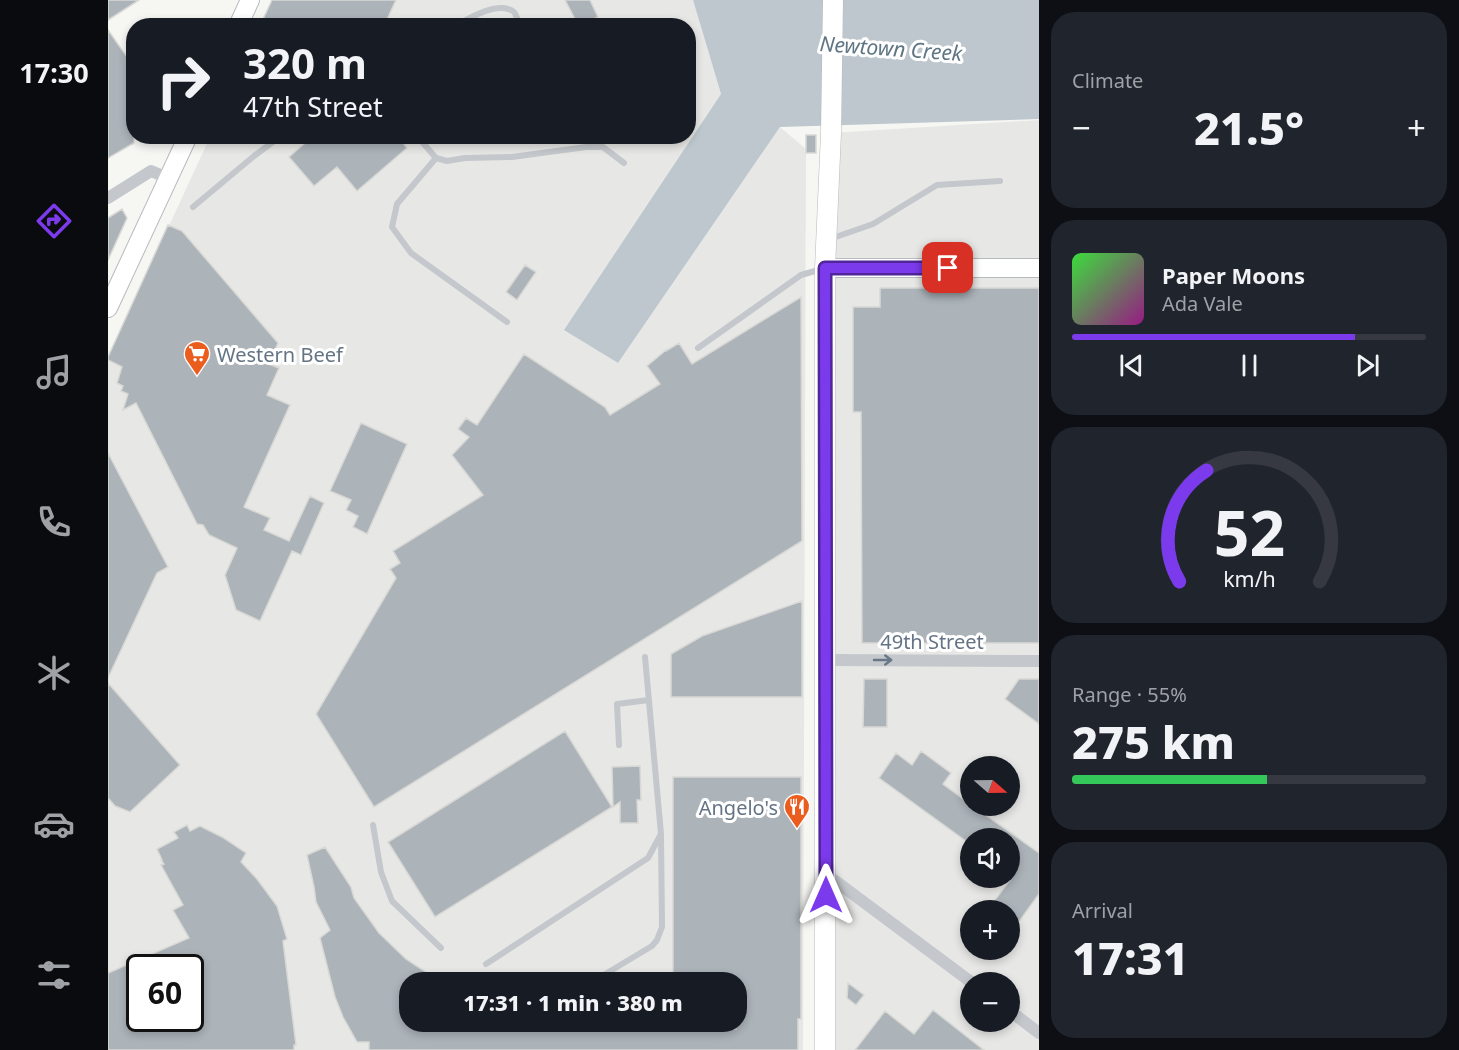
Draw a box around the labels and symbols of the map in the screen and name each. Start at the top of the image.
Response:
water label: Newtown Creek [819,29,965,67]
pin [922,242,973,293]
supermarket icon: Western Beef [182,339,212,377]
place label: Western Beef [217,341,344,368]
street label: 49th Street [880,628,984,655]
one-way arrow [873,655,893,666]
north arrow [960,756,1020,816]
restaurant icon: Angelo's [782,792,812,830]
place label: Angelo's [699,794,778,821]
position arrow [794,863,858,927]
speed limit sign: 60 [126,954,204,1032]

